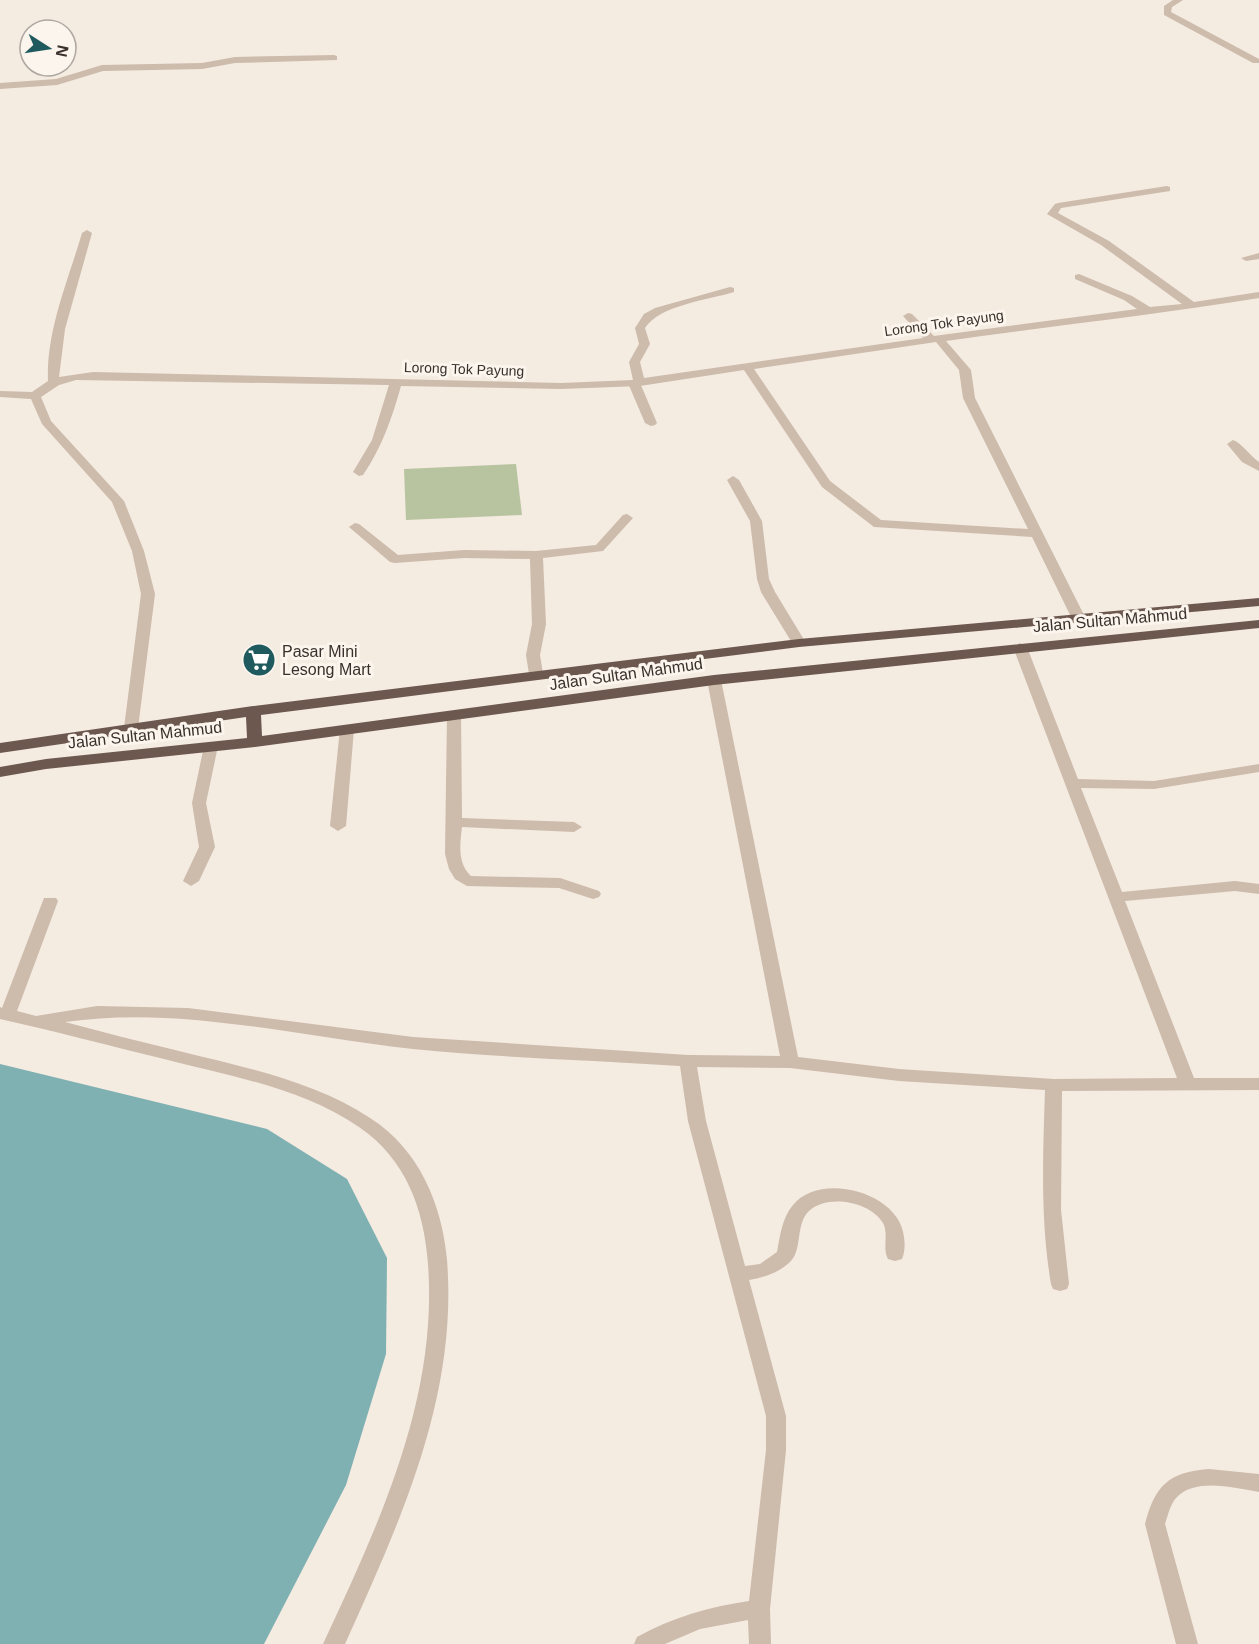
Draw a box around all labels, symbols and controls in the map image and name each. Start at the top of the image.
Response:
north arrow [18,18,78,78]
text: N [53,44,72,58]
street label: Lorong Tok Payung [883,307,1005,339]
street label: Lorong Tok Payung [404,359,524,379]
street label: Jalan Sultan Mahmud [1032,605,1188,635]
supermarket icon: Pasar Mini Lesong Mart [241,642,277,678]
place label: Pasar Mini Lesong Mart [282,643,371,678]
street label: Jalan Sultan Mahmud [548,655,704,693]
street label: Jalan Sultan Mahmud [67,718,223,752]

